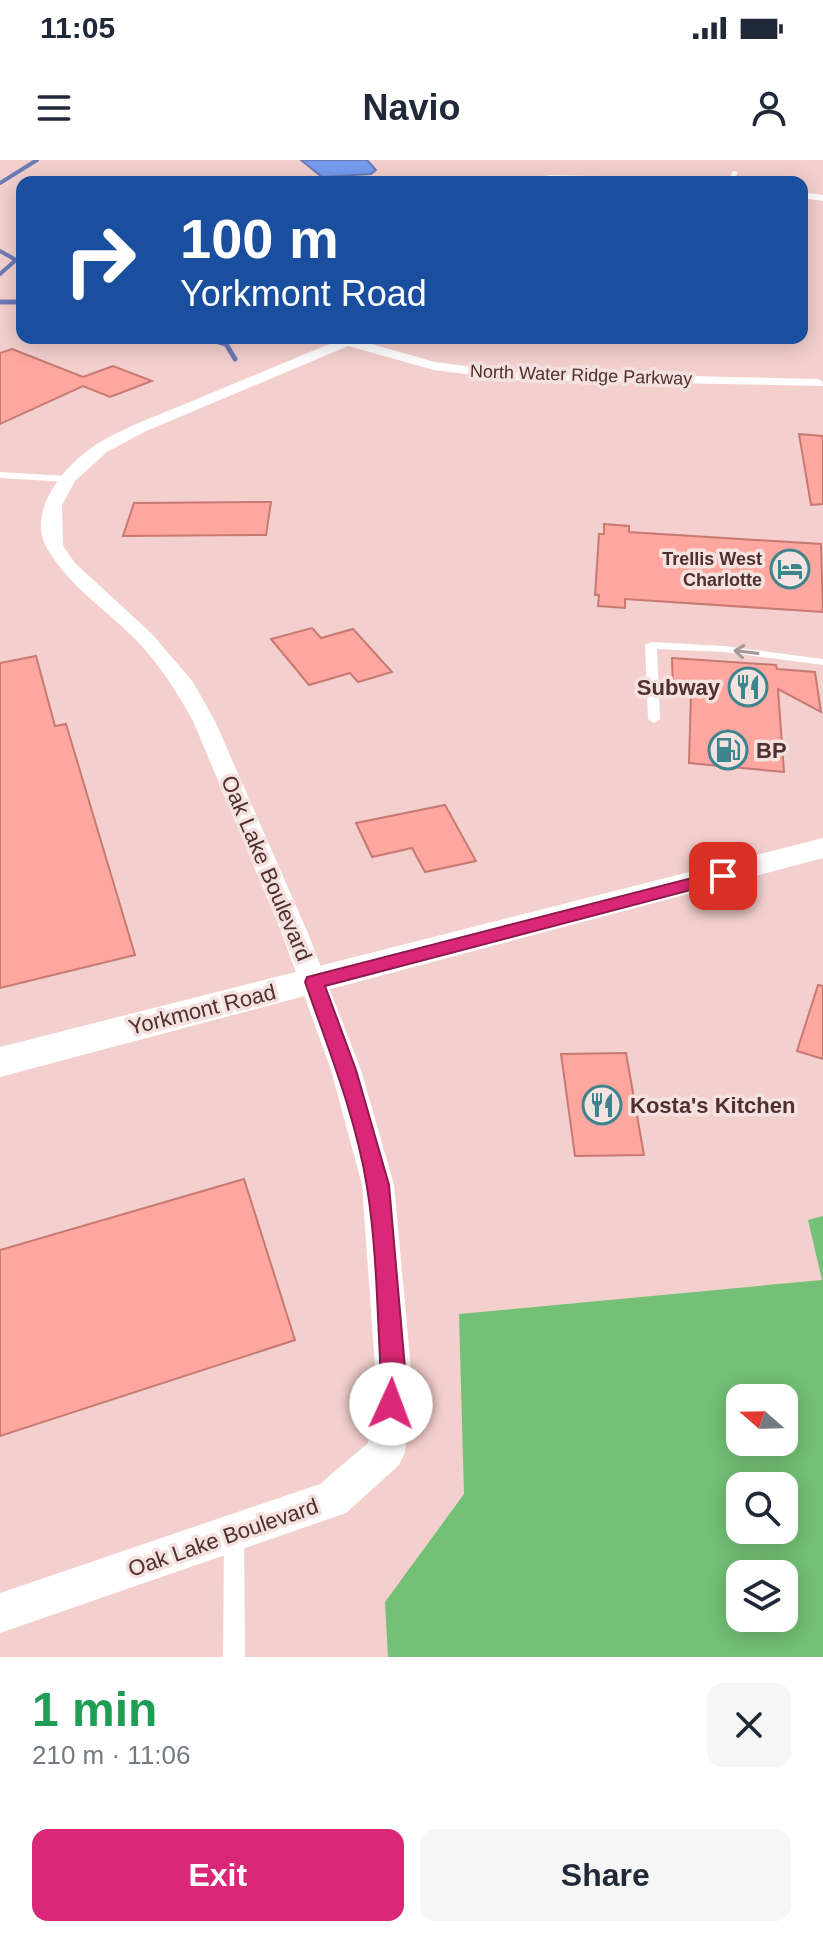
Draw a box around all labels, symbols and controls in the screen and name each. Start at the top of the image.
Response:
text: 11:05 [40,11,115,44]
icon: menu [32,86,76,130]
icon: person [747,86,791,130]
text: Navio [362,87,461,128]
text: 100 m [180,207,339,270]
icon: right [48,208,152,312]
text: Yorkmont Road [180,273,427,314]
street label: North Water Ridge Parkway [470,361,692,389]
hotel icon: Trellis West Charlotte [769,548,811,590]
place label: Trellis West Charlotte [662,549,762,590]
one-way arrow [734,644,759,659]
restaurant icon: Subway [727,666,769,708]
place label: Subway [637,675,721,700]
fuel station icon: BP [707,729,749,771]
place label: BP [756,738,787,763]
street label: Oak Lake Boulevard [216,772,317,965]
pin [689,842,757,910]
icon: arrive [701,854,745,898]
street label: Yorkmont Road [126,979,278,1040]
restaurant icon: Kosta's Kitchen [581,1084,623,1126]
place label: Kosta's Kitchen [630,1093,795,1118]
position arrow [349,1362,433,1446]
north arrow [726,1384,798,1456]
map controls [726,1384,798,1632]
button: search [726,1472,798,1544]
street label: Oak Lake Boulevard [125,1493,321,1582]
button: layers [726,1560,798,1632]
text: 1 min [32,1683,157,1736]
button: close [707,1683,791,1767]
text: 210 m · 11:06 [32,1740,191,1770]
button: Exit [32,1829,404,1921]
button: Share [420,1829,791,1921]

